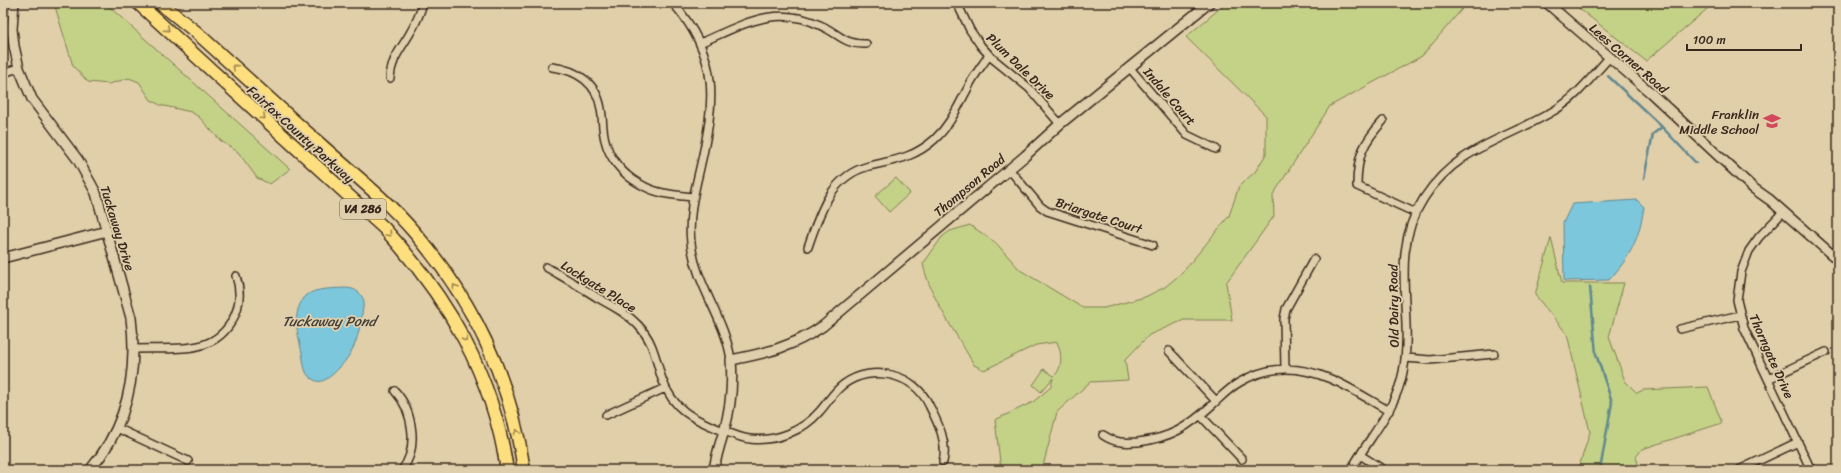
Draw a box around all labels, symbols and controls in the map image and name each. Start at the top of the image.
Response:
street label: Lees Corner Road [1584,17,1674,100]
one-way arrow [162,25,170,32]
scale bar [1687,26,1801,52]
street label: Plum Dale Drive [981,27,1061,106]
text: 100 m [1693,29,1726,51]
street label: Indale Court [1137,61,1202,131]
one-way arrow [232,65,240,72]
street label: Fairfax County Parkway [242,80,360,189]
place label: Franklin Middle School [1679,103,1759,141]
school or university icon: Franklin Middle School [1762,111,1782,131]
one-way arrow [258,112,266,120]
street label: Thompson Road [928,148,1011,223]
street label: Tuckaway Drive [94,183,141,274]
street label: Briargate Court [1052,191,1146,241]
road number: VA 286 [340,199,386,219]
one-way arrow [384,229,392,237]
street label: Lockgate Place [556,254,641,319]
street label: Old Dairy Road [1381,263,1406,348]
one-way arrow [452,284,460,291]
water label: Tuckaway Pond [282,309,379,334]
street label: Thorngate Drive [1743,310,1801,403]
one-way arrow [460,335,467,342]
one-way arrow [513,428,521,435]

